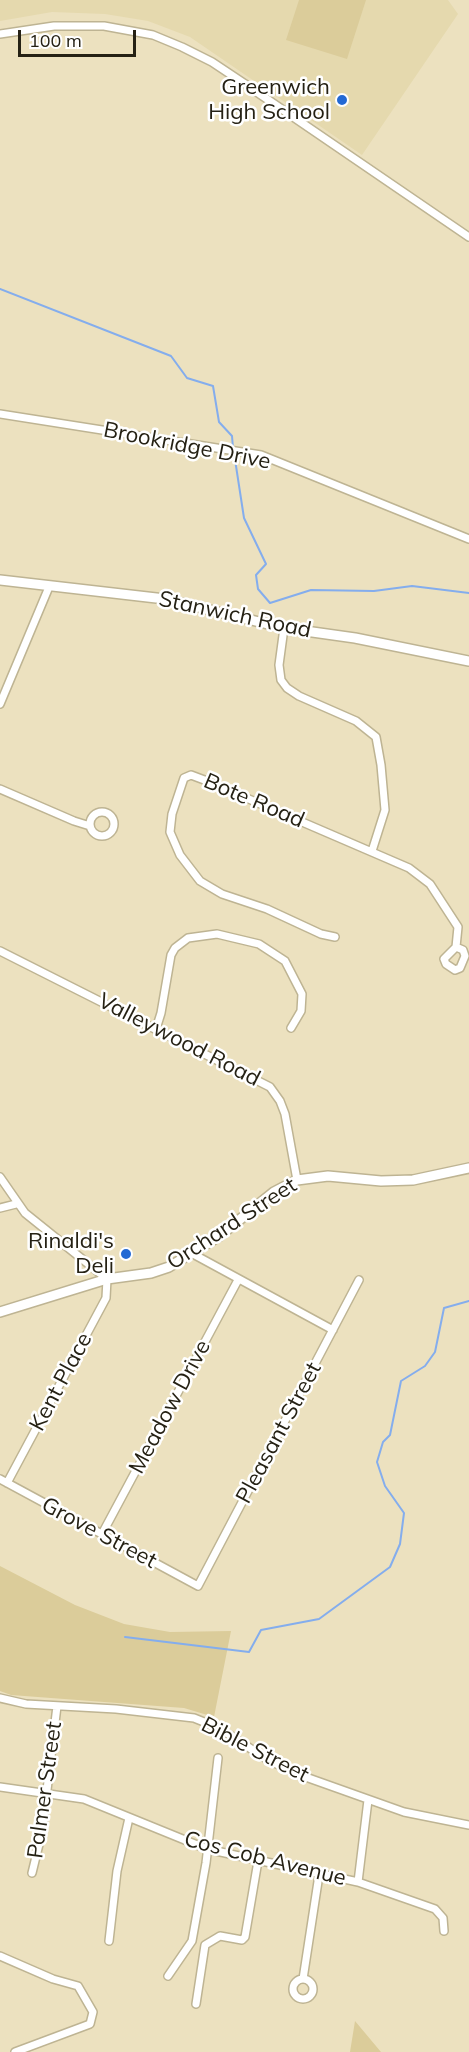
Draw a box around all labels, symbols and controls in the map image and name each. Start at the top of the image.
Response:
scale bar [21,18,140,56]
text: 100 m [29,29,82,52]
place label: Greenwich High School [208,74,330,125]
marker: Greenwich High School [335,93,349,107]
street label: Brookridge Drive [101,417,273,475]
street label: Stanwich Road [156,586,314,644]
street label: Bote Road [200,768,308,834]
street label: Valleywood Road [93,988,265,1092]
street label: Orchard Street [162,1172,302,1276]
place label: Rinaldi's Deli [28,1228,114,1280]
marker: Rinaldi's Deli [119,1247,133,1261]
street label: Kent Place [24,1328,98,1436]
street label: Meadow Drive [124,1336,216,1478]
street label: Pleasant Street [231,1358,327,1508]
street label: Grove Street [37,1492,161,1574]
street label: Bible Street [197,1712,313,1788]
street label: Palmer Street [22,1720,68,1860]
street label: Cos Cob Avenue [181,1826,349,1892]

